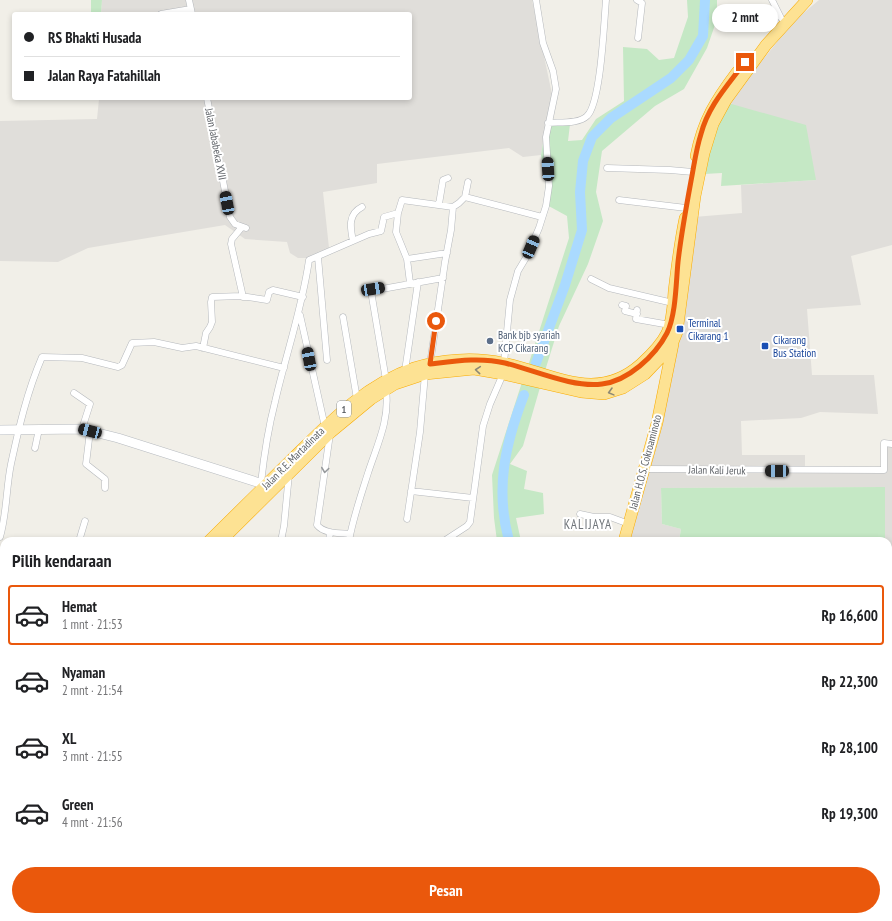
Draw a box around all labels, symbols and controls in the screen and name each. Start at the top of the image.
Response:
callout: 2 mnt [712,4,778,32]
text: 2 mnt [731,9,759,26]
text: RS Bhakti Husada [48,28,141,47]
route end [736,53,754,71]
text: Jalan Raya Fatahillah [48,66,161,85]
street label: Jalan Jababeka XVII [202,106,230,181]
car [541,157,555,181]
car [219,190,235,216]
car [521,234,541,260]
car [360,281,386,297]
route start [427,312,445,330]
place label: Terminal Cikarang 1 [688,316,728,343]
marker: Terminal Cikarang 1 [675,324,685,334]
place label: Bank bjb syariah KCP Cikarang [498,328,560,355]
place label: Cikarang Bus Station [773,333,816,360]
marker: Bank bjb syariah KCP Cikarang [485,336,495,346]
marker: Cikarang Bus Station [760,341,770,351]
car [301,346,317,372]
one-way arrow [475,366,481,375]
one-way arrow [608,387,615,396]
road number: 1 [337,401,351,417]
street label: Jalan H.O.S. Cokroaminoto [625,413,664,512]
car [77,422,103,440]
street label: Jalan R.E. Martadinata [258,424,327,493]
street label: Jalan Kali Jeruk [687,462,746,478]
car [765,465,789,477]
one-way arrow [321,467,330,473]
district label: KALIJAYA [564,516,612,533]
text: Pilih kendaraan [12,549,112,572]
icon: car [14,597,50,633]
text: Hemat [62,597,97,616]
text: Rp 16,600 [822,606,878,625]
text: 1 mnt · 21:53 [62,616,123,633]
icon: car [14,663,50,699]
text: Nyaman [62,663,105,682]
text: Rp 22,300 [822,672,878,691]
text: 2 mnt · 21:54 [62,682,123,699]
icon: car [14,729,50,765]
text: XL [62,729,76,748]
text: Rp 28,100 [822,738,878,757]
text: 3 mnt · 21:55 [62,748,123,765]
icon: car [14,795,50,831]
text: Green [62,795,94,814]
text: Rp 19,300 [822,804,878,823]
text: 4 mnt · 21:56 [62,814,123,831]
button: Pesan [12,867,880,913]

